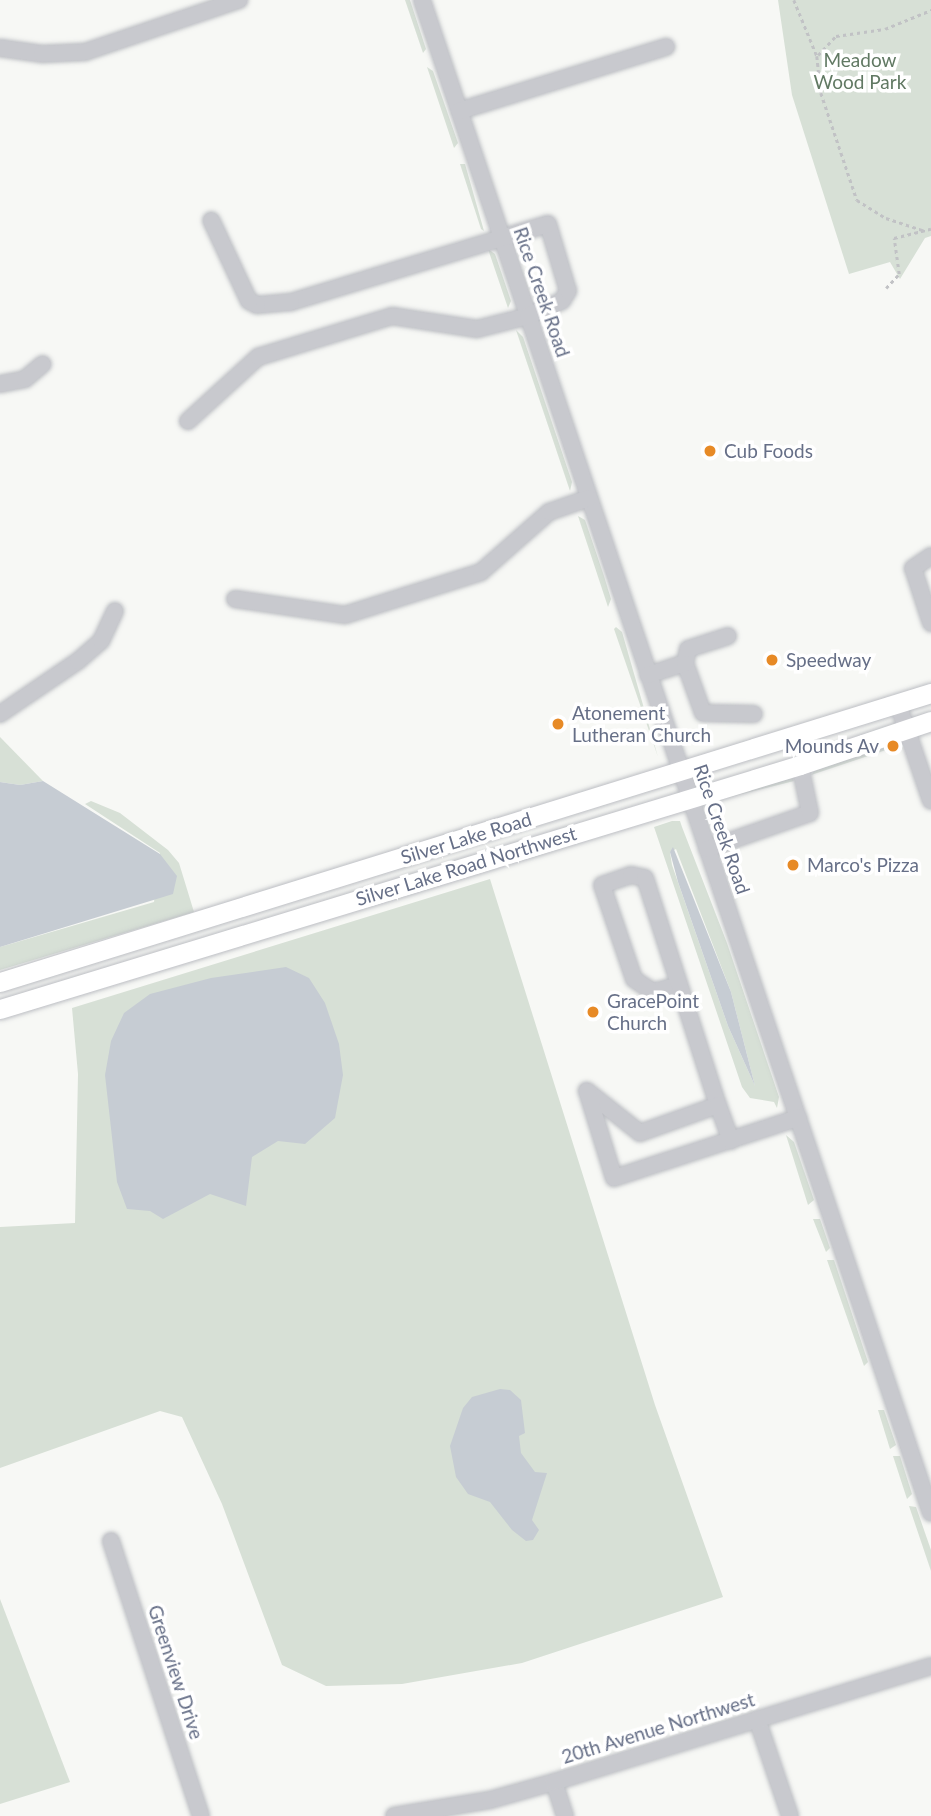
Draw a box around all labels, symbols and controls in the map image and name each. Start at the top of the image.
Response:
park label: Meadow Wood Park [814,49,906,93]
street label: Rice Creek Road [509,224,575,360]
place label: Cub Foods [724,440,813,462]
marker: Cub Foods [702,443,718,459]
place label: Speedway [786,649,871,671]
marker: Speedway [764,652,780,668]
place label: Atonement Lutheran Church [572,702,711,746]
marker: Atonement Lutheran Church [550,716,566,732]
place label: Mounds Av [784,735,879,757]
marker: Mounds Av [885,738,901,754]
street label: Rice Creek Road [689,761,755,897]
street label: Silver Lake Road [398,807,534,869]
street label: Silver Lake Road Northwest [353,821,579,911]
place label: Marco's Pizza [807,854,919,876]
marker: Marco's Pizza [785,857,801,873]
place label: GracePoint Church [607,990,699,1034]
marker: GracePoint Church [585,1004,601,1020]
street label: Greenview Drive [144,1602,208,1742]
street label: 20th Avenue Northwest [558,1688,758,1768]

